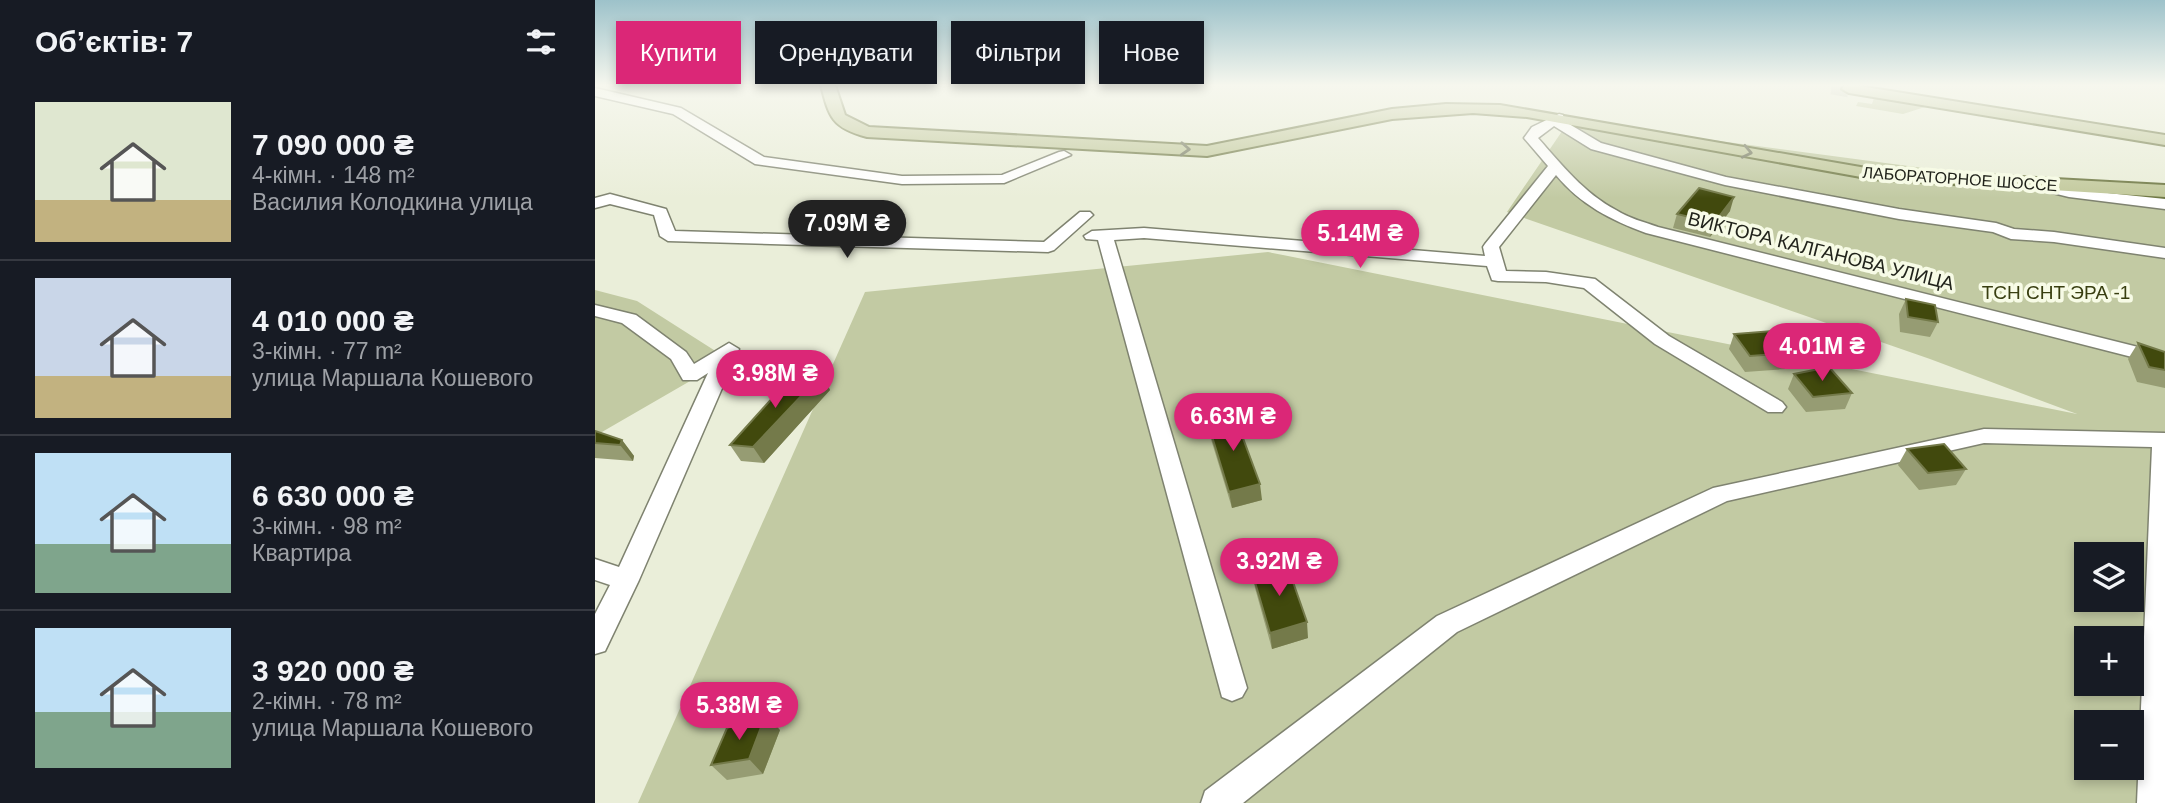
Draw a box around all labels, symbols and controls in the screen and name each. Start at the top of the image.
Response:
chip: Купити [616,21,741,84]
chip: Орендувати [755,21,937,84]
chip: Фільтри [951,21,1085,84]
chip: Нове [1099,21,1204,84]
icon: filters [522,23,560,61]
text: Об’єктів: 7 [35,25,193,58]
text: 7 090 000 ₴ [252,128,414,161]
icon: home [91,130,175,214]
one-way arrow [1180,142,1191,157]
one-way arrow [1741,143,1753,158]
text: 4-кімн. · 148 m² [252,162,415,188]
street label: ЛАБОРАТОРНОЕ ШОССЕ [1862,164,2058,194]
text: Василия Колодкина улица [252,189,533,215]
pin: 7.09M ₴ [782,201,912,260]
street label: ВИКТОРА КАЛГАНОВА УЛИЦА [1686,208,1956,294]
text: 7.09M ₴ [804,210,890,236]
pin: 5.14M ₴ [1295,210,1425,270]
text: 5.14M ₴ [1317,220,1403,246]
park label: ТСН СНТ ЭРА -1 [1982,282,2130,303]
text: 4 010 000 ₴ [252,304,414,337]
icon: home [91,306,175,390]
pin: 4.01M ₴ [1757,324,1887,383]
text: 4.01M ₴ [1779,333,1865,359]
text: 3-кімн. · 77 m² [252,338,402,364]
pin: 3.98M ₴ [710,350,840,410]
text: 3.98M ₴ [732,360,818,386]
text: улица Маршала Кошевого [252,365,533,391]
pin: 6.63M ₴ [1168,393,1298,453]
text: 6.63M ₴ [1190,403,1276,429]
text: 6 630 000 ₴ [252,479,414,512]
icon: home [91,481,175,565]
text: 3-кімн. · 98 m² [252,513,402,539]
pin: 3.92M ₴ [1214,538,1344,598]
text: Квартира [252,540,351,566]
map controls [2074,542,2144,780]
button: layers [2074,542,2144,612]
text: 3.92M ₴ [1236,548,1322,574]
button: + [2074,626,2144,696]
text: 3 920 000 ₴ [252,654,414,687]
icon: home [91,656,175,740]
pin: 5.38M ₴ [674,682,804,742]
text: 2-кімн. · 78 m² [252,688,402,714]
text: 5.38M ₴ [696,692,782,718]
button: − [2074,710,2144,780]
text: улица Маршала Кошевого [252,715,533,741]

